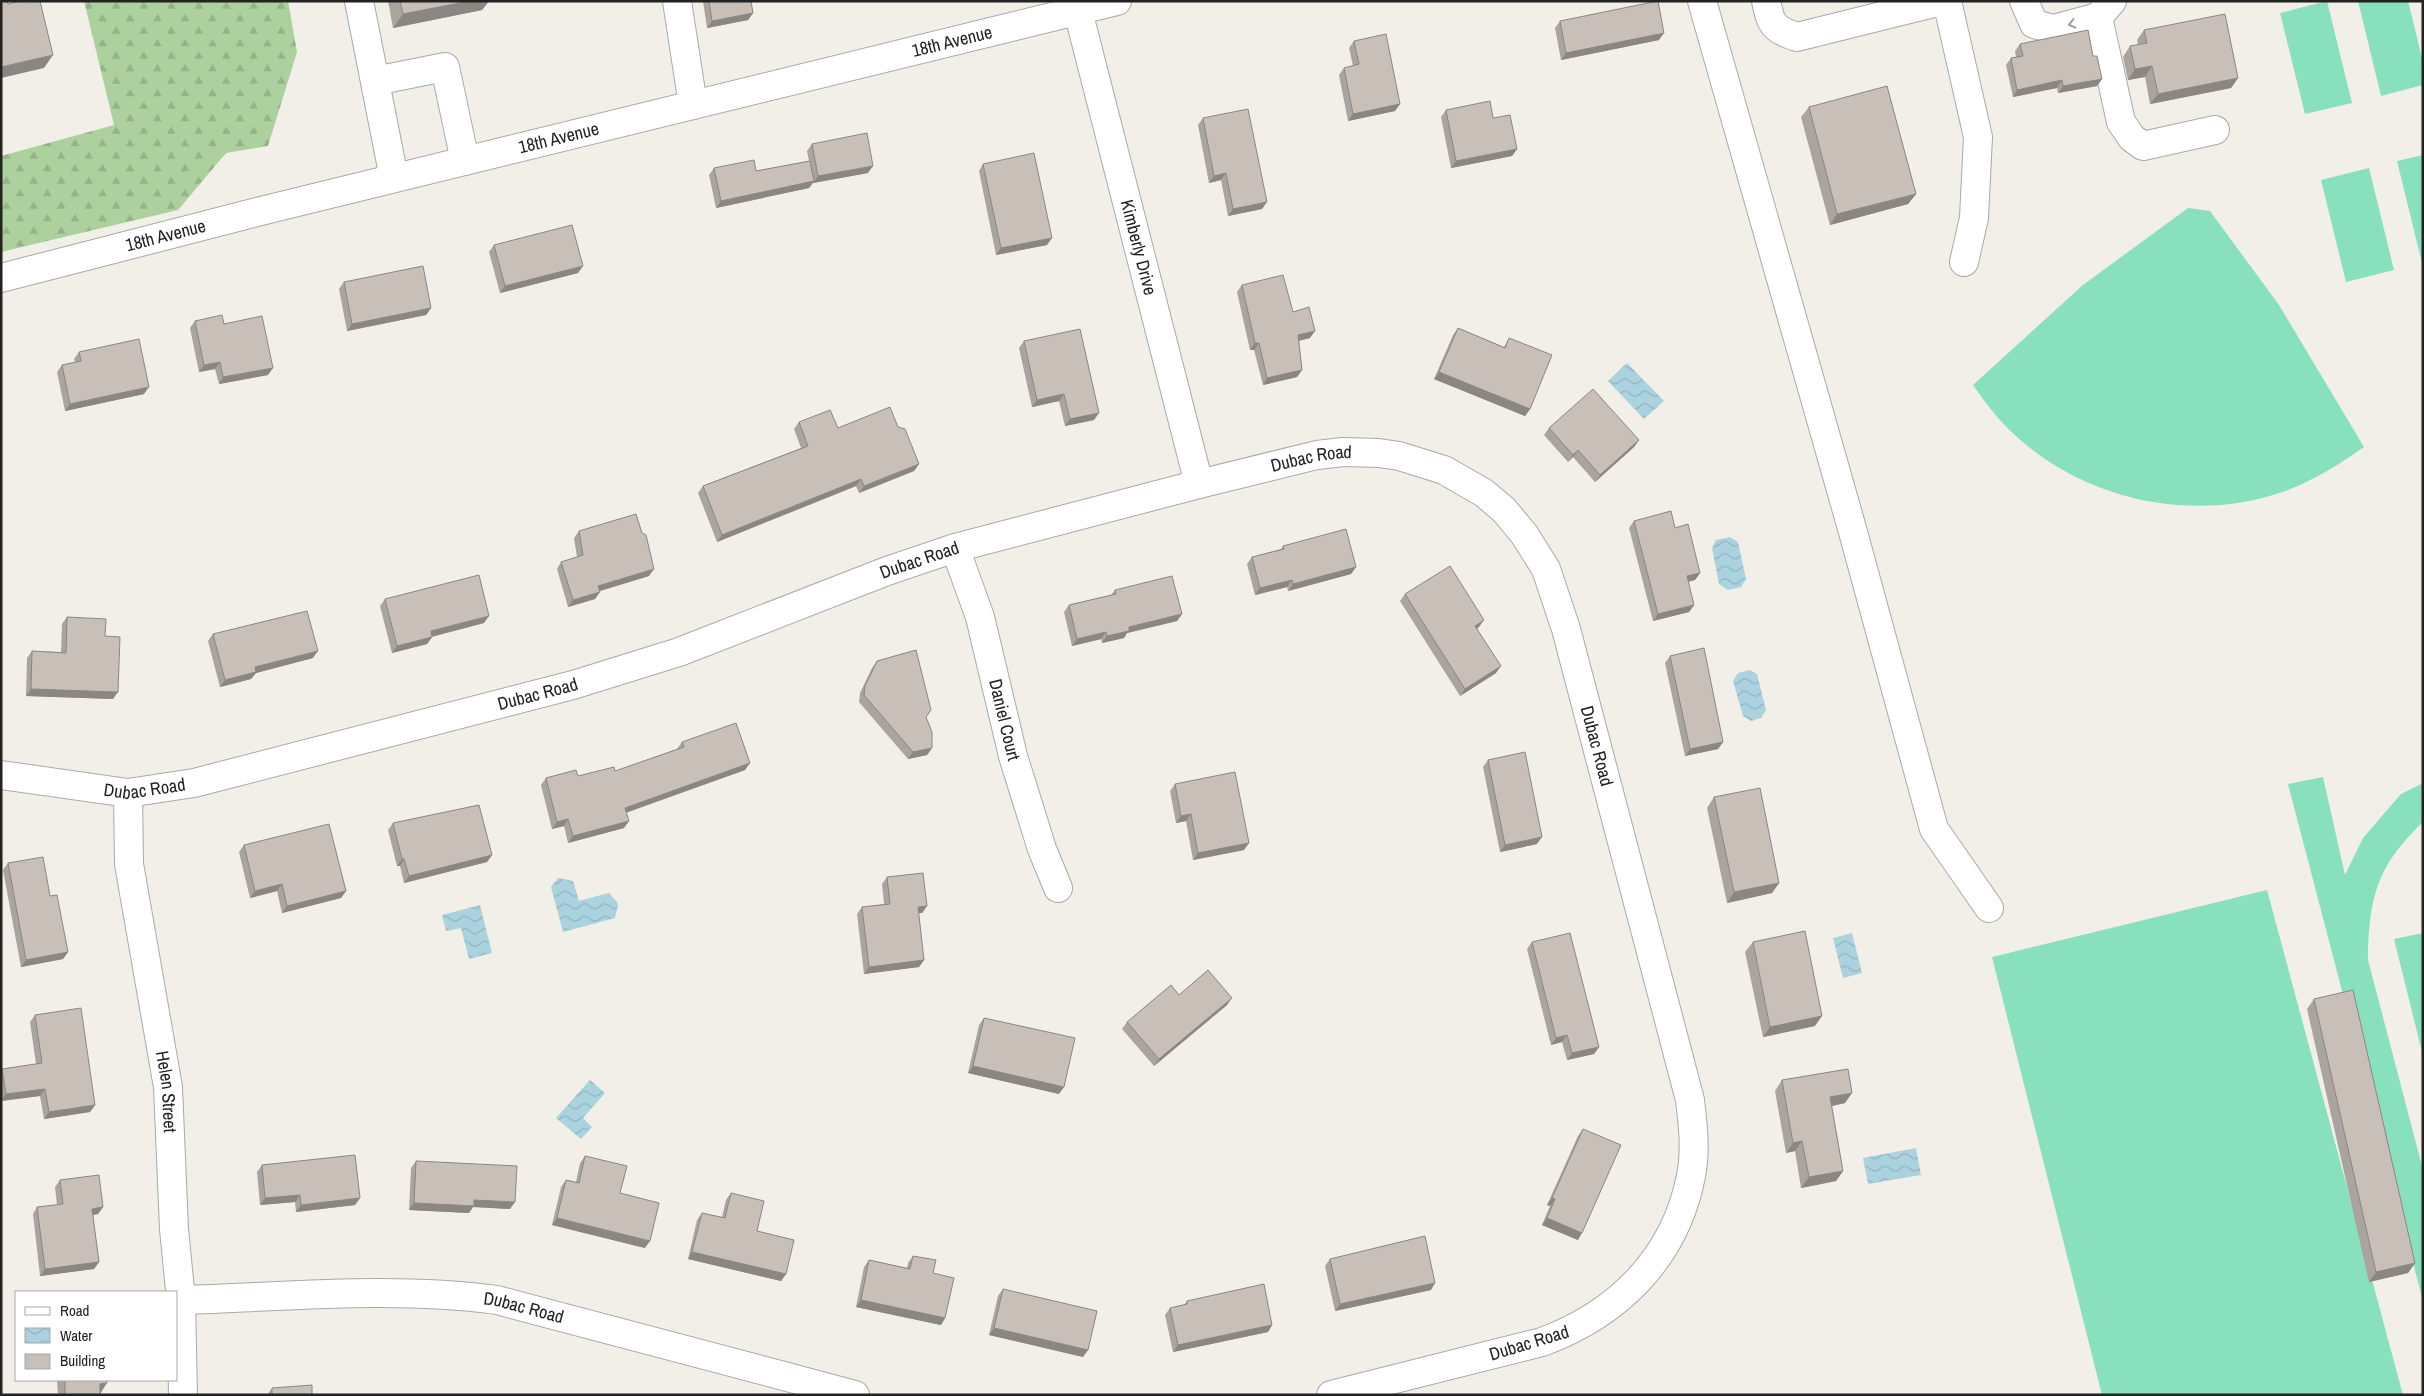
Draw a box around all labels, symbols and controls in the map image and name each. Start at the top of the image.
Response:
one-way arrow [2067,18,2076,29]
street label: 18th Avenue [909,19,995,63]
street label: 18th Avenue [516,116,601,159]
street label: Kimberly Drive [1115,197,1163,298]
street label: 18th Avenue [123,213,208,257]
street label: Dubac Road [1268,439,1352,478]
street label: Dubac Road [876,535,962,585]
street label: Dubac Road [495,671,581,716]
street label: Daniel Court [983,676,1027,764]
street label: Dubac Road [1575,703,1620,789]
street label: Dubac Road [102,771,187,805]
street label: Helen Street [150,1049,183,1133]
street label: Dubac Road [482,1285,567,1329]
legend [15,1291,178,1381]
text: Road [60,1300,89,1321]
street label: Dubac Road [1486,1319,1572,1366]
text: Water [60,1325,92,1346]
text: Building [60,1350,105,1371]

